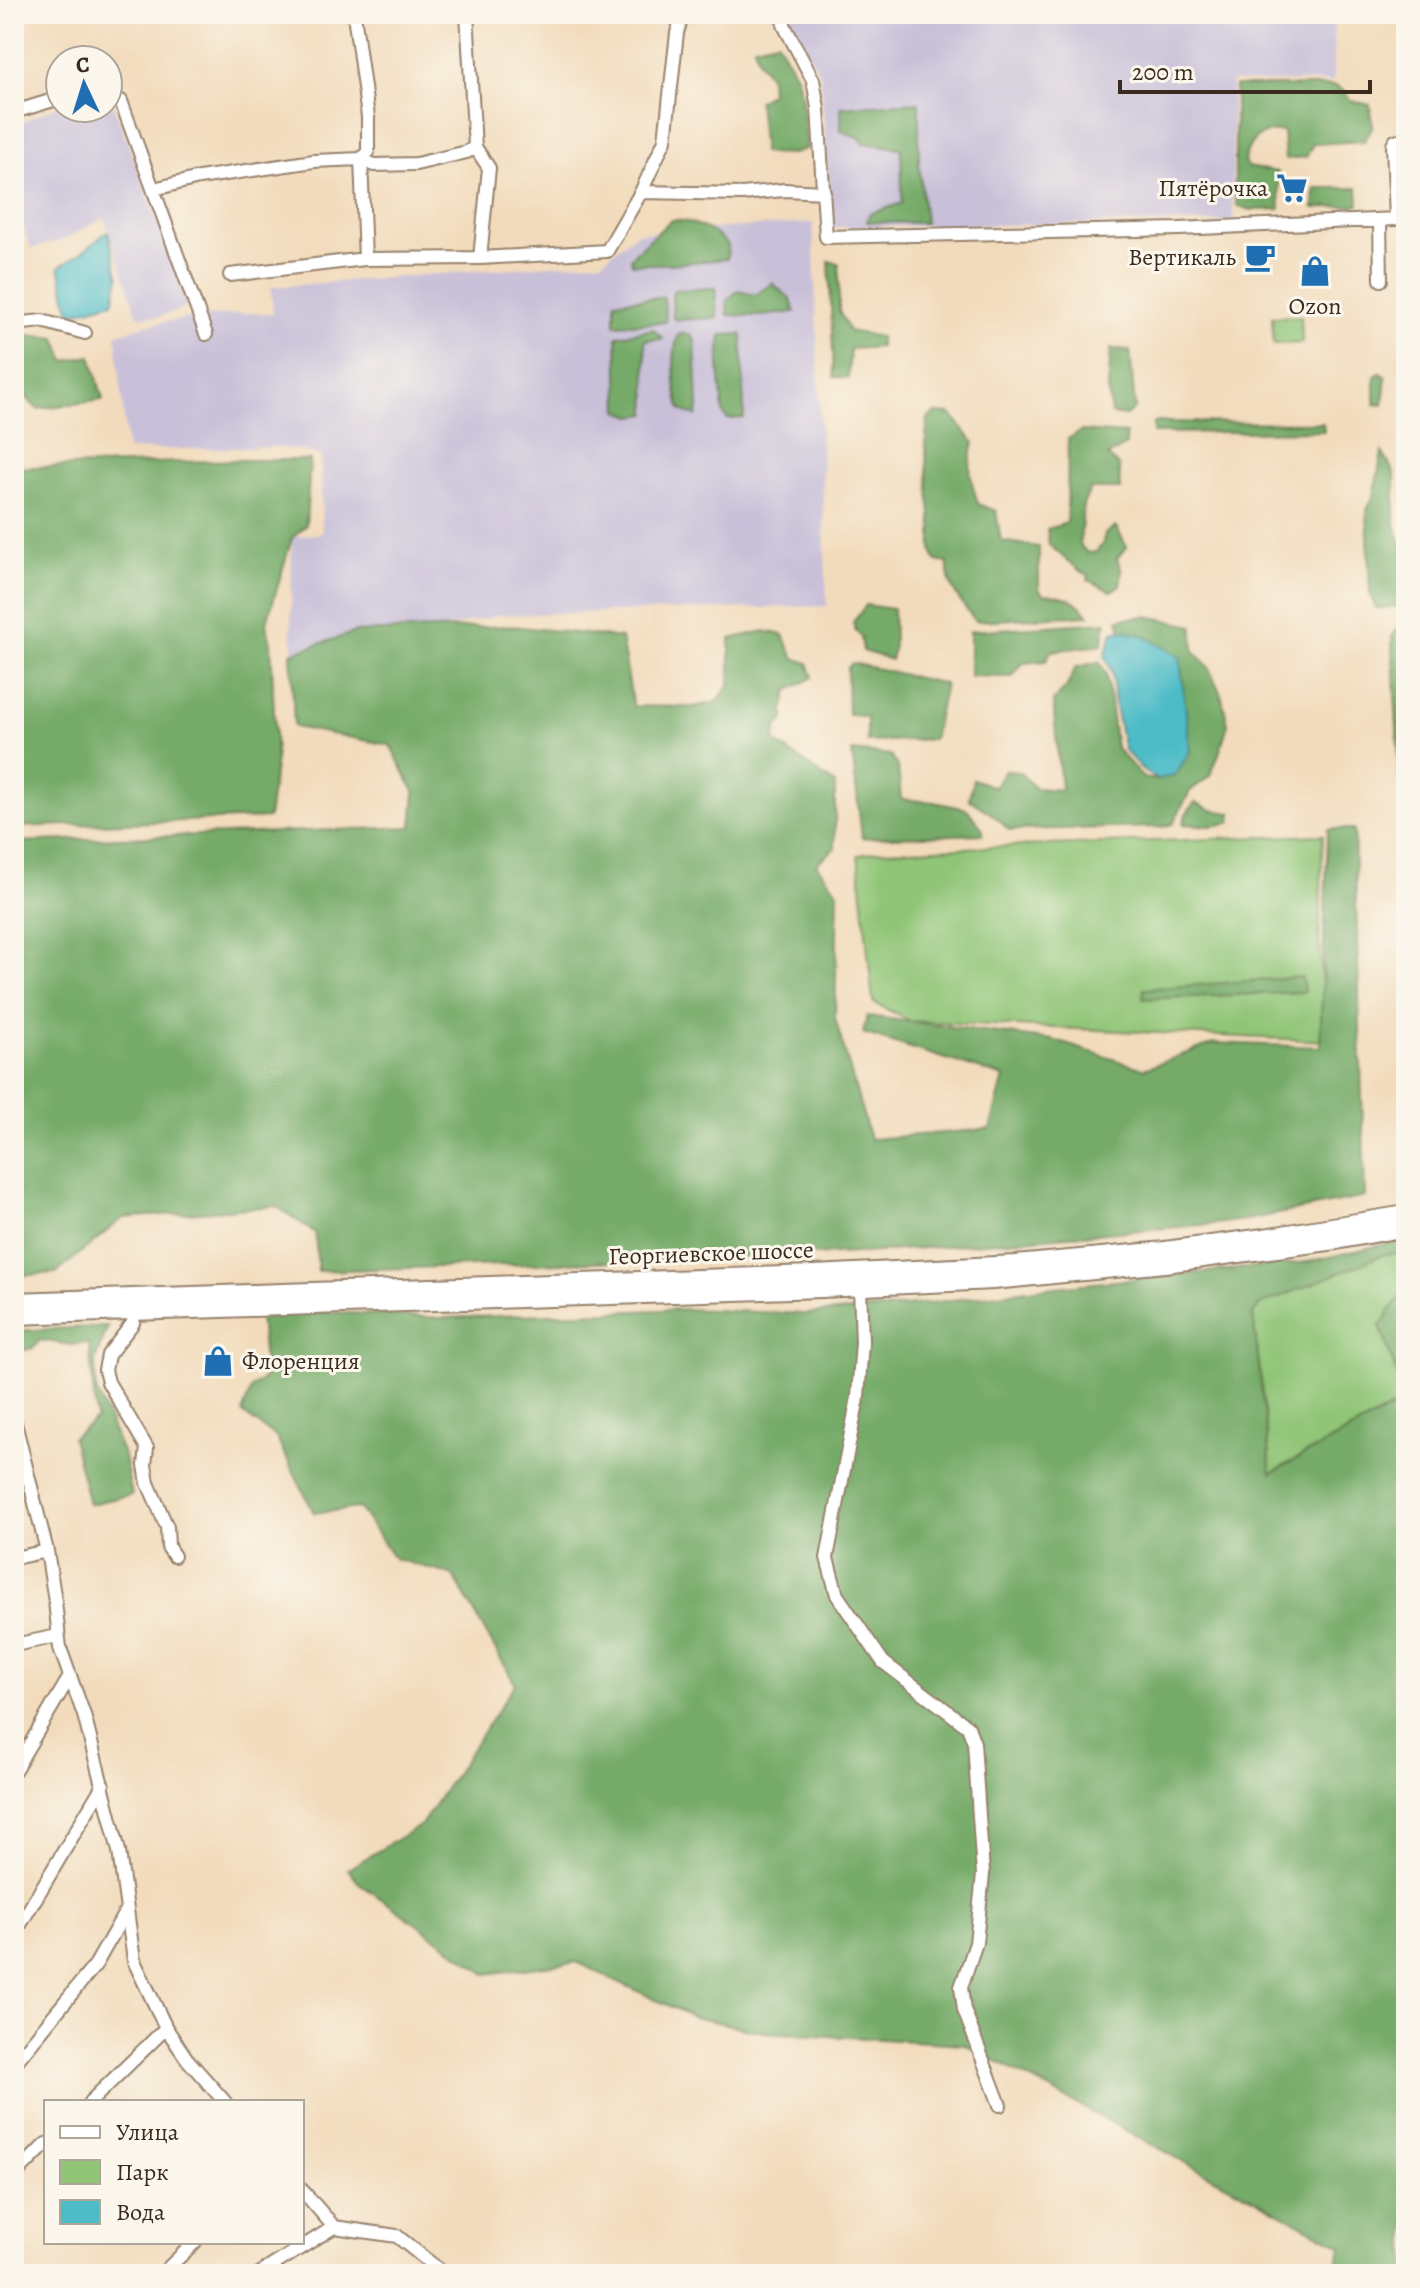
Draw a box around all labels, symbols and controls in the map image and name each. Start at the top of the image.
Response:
north arrow [44,44,124,124]
scale bar [1120,44,1370,94]
text: С [75,50,90,80]
text: 200 m [1132,56,1194,88]
supermarket icon: Пятёрочка [1275,171,1309,205]
place label: Пятёрочка [1158,172,1268,204]
cafe icon: Вертикаль [1243,240,1277,274]
place label: Вертикаль [1128,241,1237,273]
shop icon: Ozon [1298,254,1332,288]
place label: Ozon [1289,290,1341,322]
street label: Георгиевское шоссе [608,1233,814,1273]
shop icon: Флоренция [201,1344,235,1378]
place label: Флоренция [242,1345,360,1377]
legend [44,2100,304,2244]
text: Улица [116,2116,179,2148]
text: Парк [116,2156,169,2188]
text: Вода [116,2196,165,2228]

